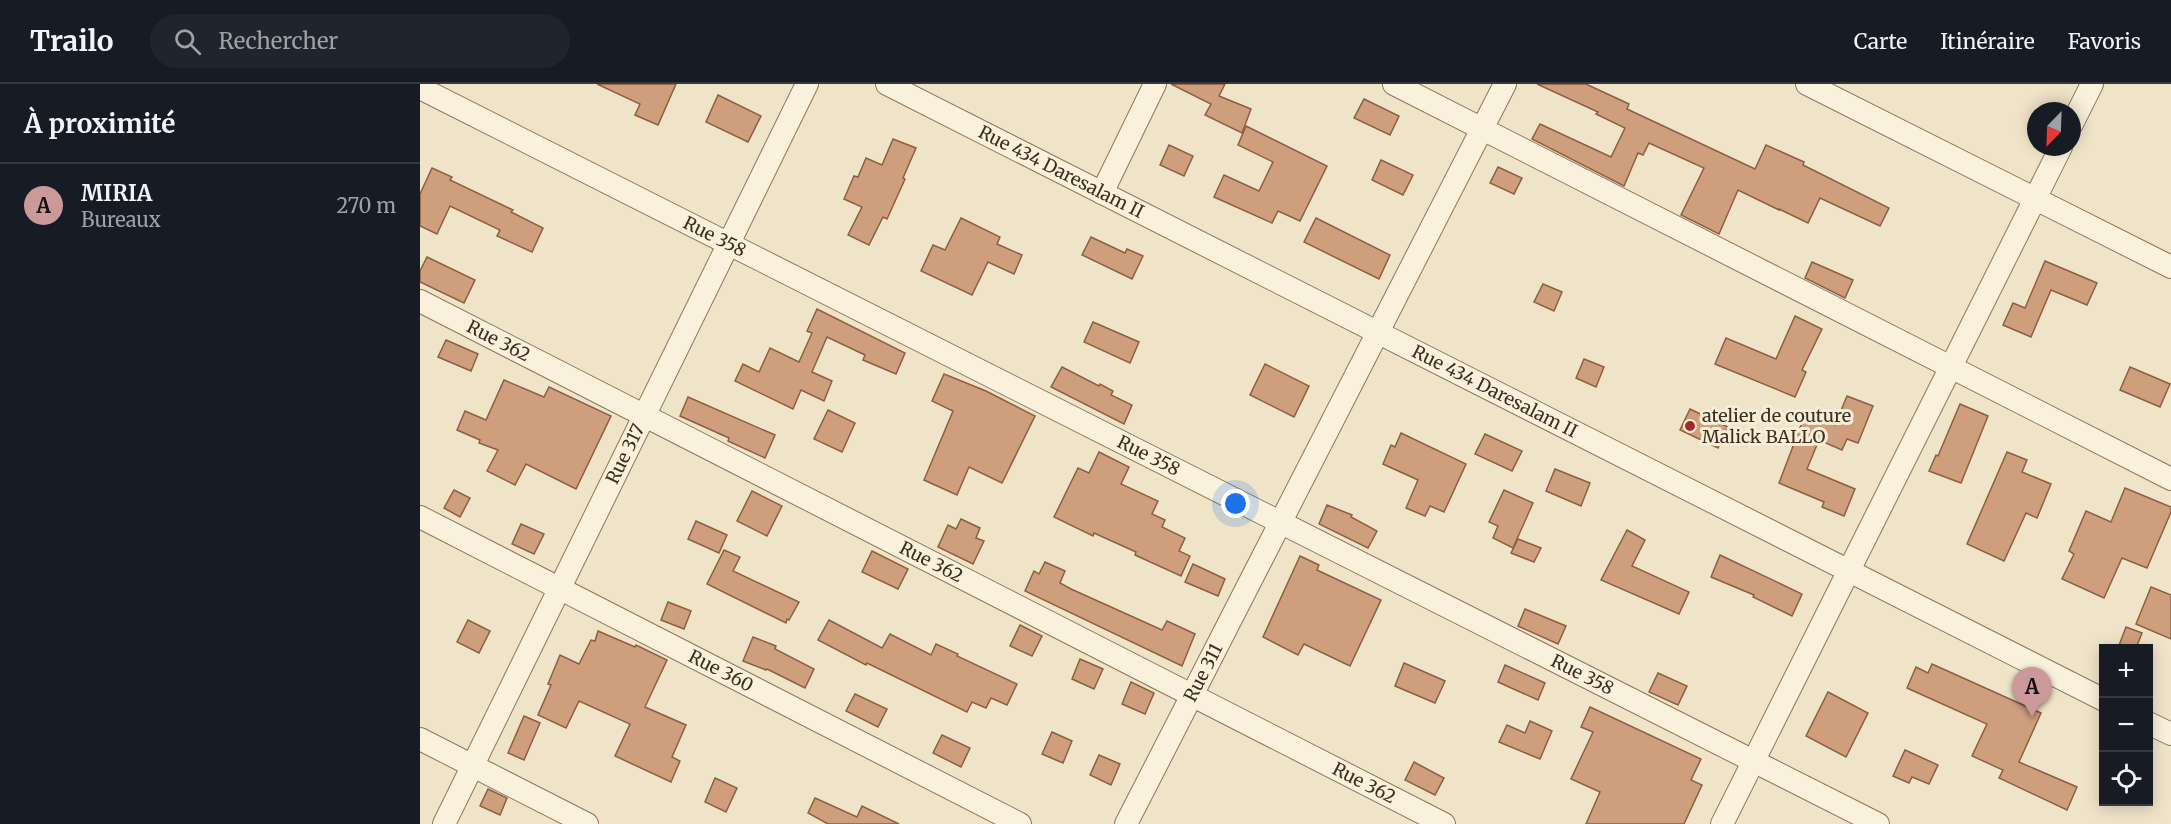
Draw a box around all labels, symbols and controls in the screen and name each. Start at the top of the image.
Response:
search box [150,14,570,68]
text: Trailo [30,23,114,59]
icon: search [171,25,204,58]
text: Rechercher [219,27,338,55]
text: Carte [1854,28,1907,55]
text: Itinéraire [1940,28,2035,55]
text: Favoris [2068,28,2141,55]
north arrow [2027,102,2081,156]
text: À proximité [24,107,175,140]
street label: Rue 434 Daresalam II [975,120,1148,223]
text: MIRIA [81,179,152,207]
text: A [36,193,51,218]
text: 270 m [336,193,396,218]
text: Bureaux [81,207,161,232]
street label: Rue 358 [680,211,750,262]
street label: Rue 362 [463,315,534,366]
street label: Rue 434 Daresalam II [1408,340,1581,443]
place label: atelier de couture Malick BALLO [1702,404,1851,448]
marker: atelier de couture Malick BALLO [1683,419,1697,433]
street label: Rue 317 [601,420,649,488]
street label: Rue 358 [1113,430,1184,481]
your location [1221,489,1250,518]
street label: Rue 362 [896,536,967,587]
street label: Rue 311 [1179,639,1228,706]
street label: Rue 360 [685,644,757,697]
map controls [2099,644,2153,806]
button: + [2099,644,2153,698]
street label: Rue 358 [1547,649,1618,700]
pin: A [2012,668,2052,717]
button: − [2099,698,2153,752]
button: locate [2099,752,2153,806]
street label: Rue 362 [1329,757,1400,808]

